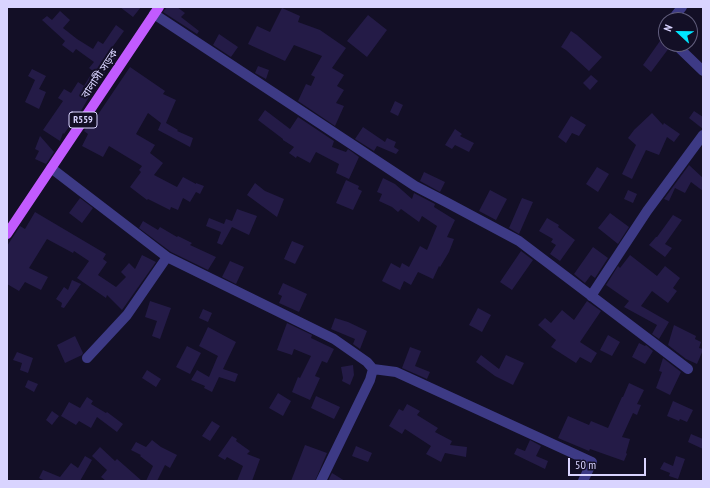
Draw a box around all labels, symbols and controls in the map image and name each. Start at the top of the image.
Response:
north arrow [658,12,698,52]
text: N [660,23,675,33]
street label: বালাসী সড়ক [79,47,121,101]
road number: R559 [69,112,97,128]
scale bar [570,450,648,476]
text: 50 m [575,457,596,472]

